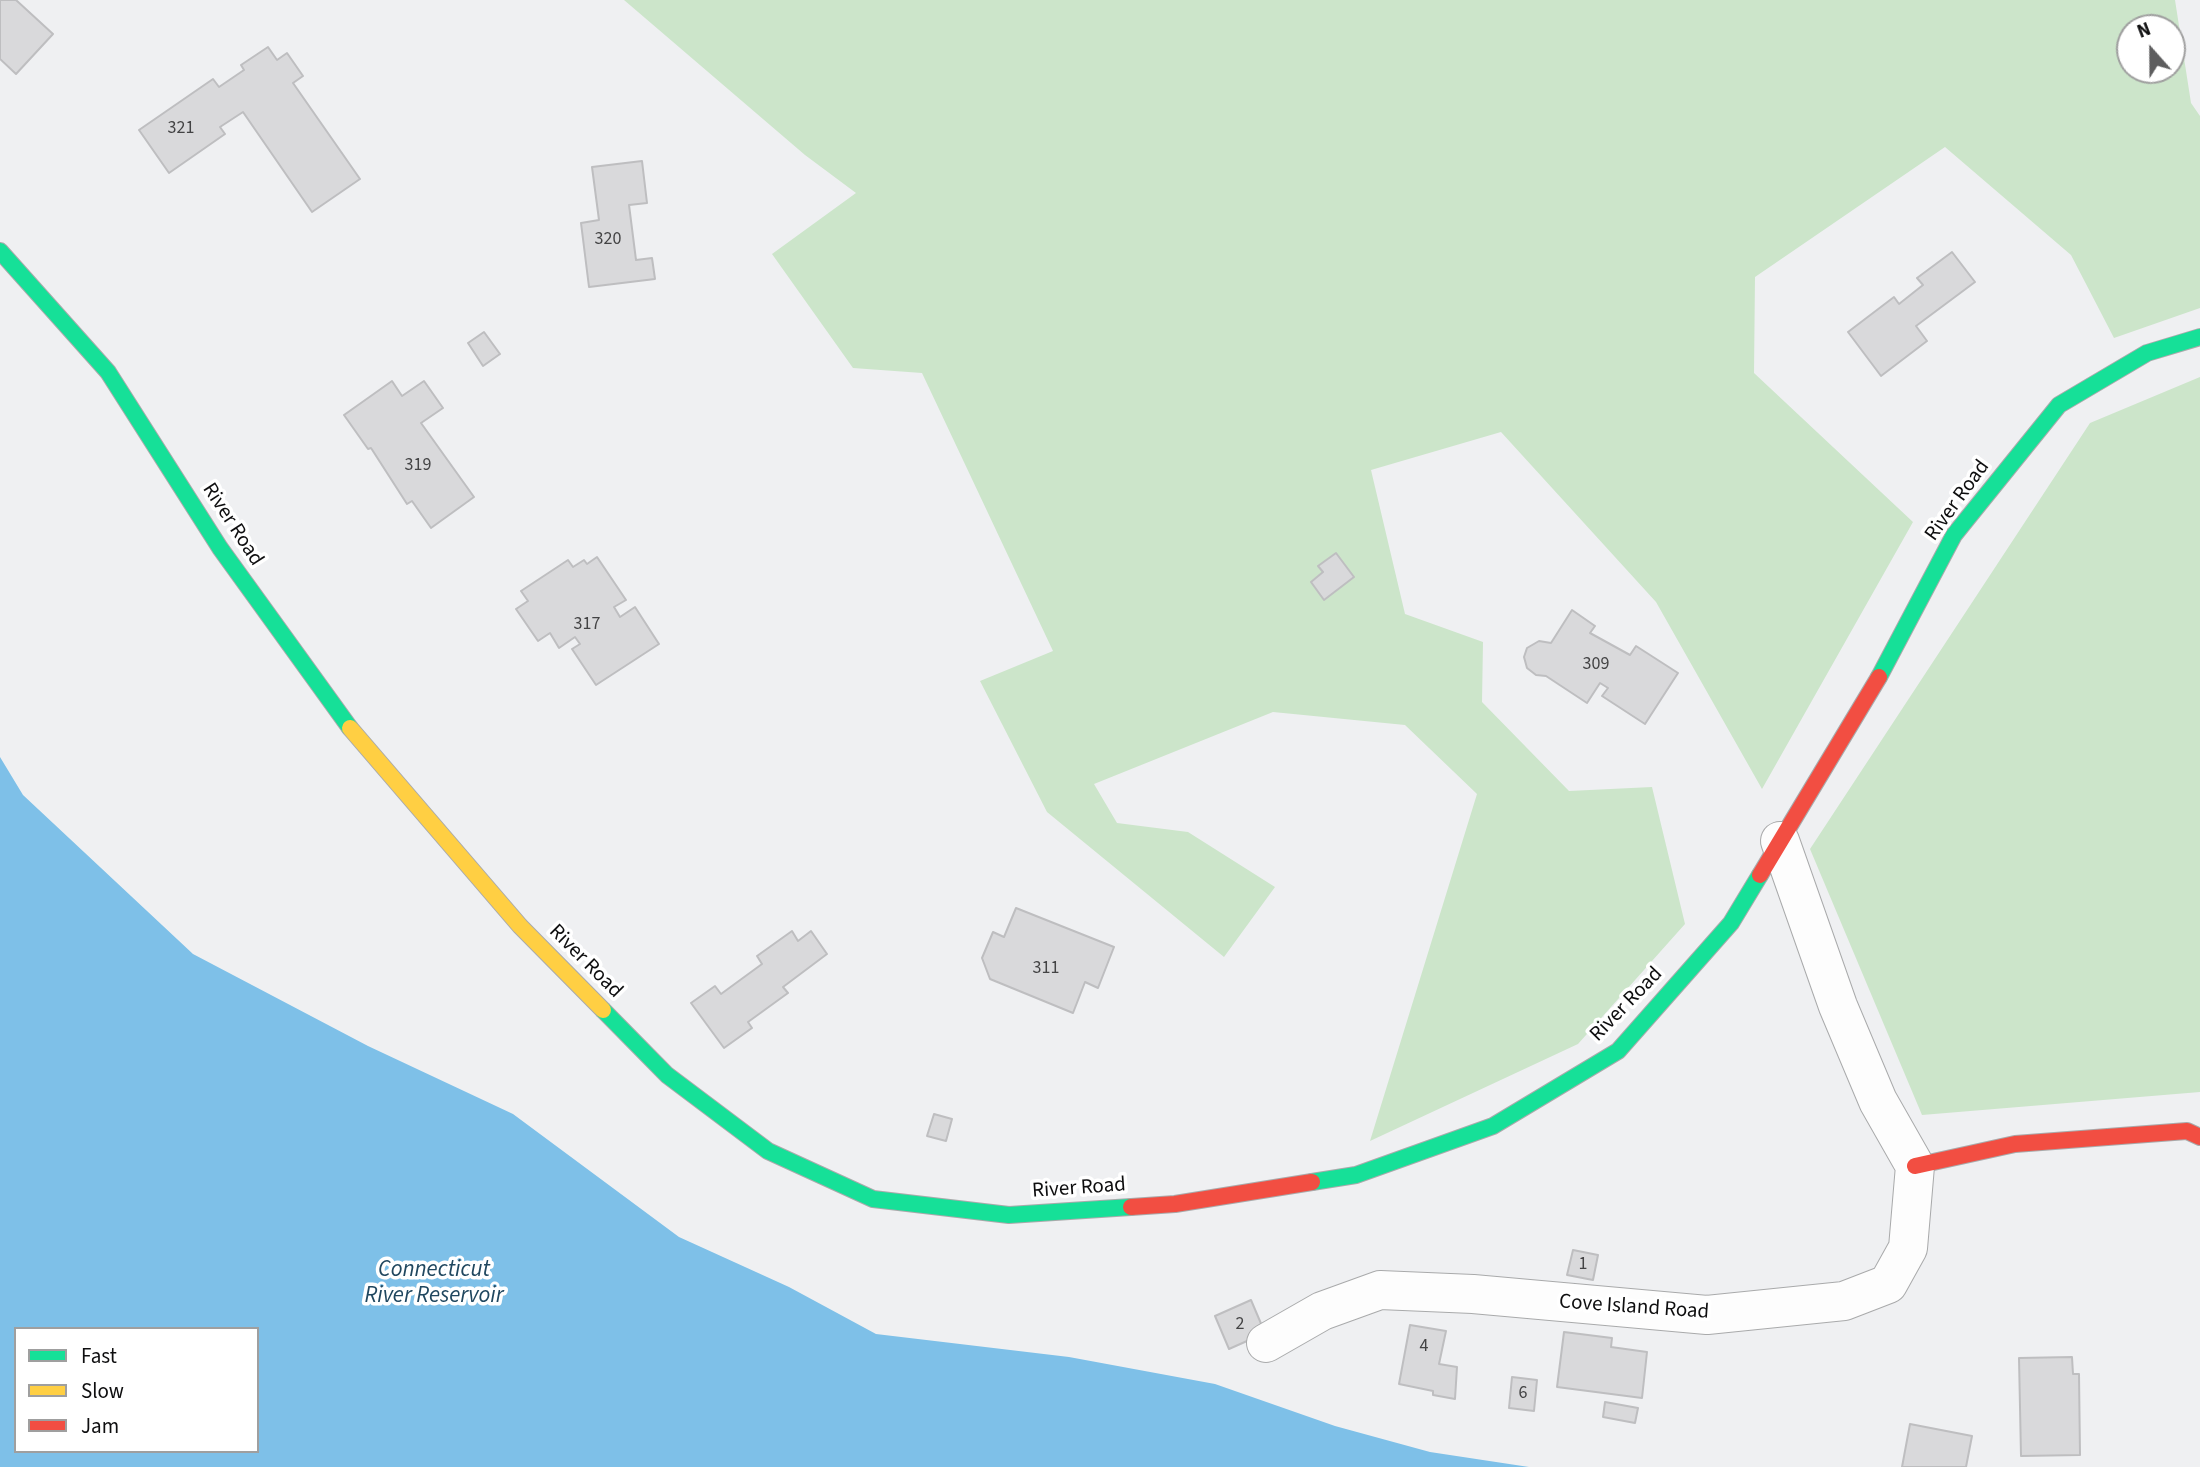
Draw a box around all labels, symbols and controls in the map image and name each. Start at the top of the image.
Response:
north arrow [2116,14,2186,84]
text: N [2133,16,2155,46]
house number: 321 [168,118,194,140]
house number: 320 [595,229,621,251]
house number: 319 [405,455,431,477]
street label: River Road [1920,456,1996,546]
street label: River Road [196,479,268,571]
house number: 317 [574,614,600,636]
house number: 309 [1583,654,1609,676]
street label: River Road [543,920,627,1004]
house number: 311 [1033,958,1059,980]
street label: River Road [1585,963,1669,1047]
street label: River Road [1031,1173,1127,1205]
house number: 1 [1579,1254,1587,1276]
water label: Connecticut River Reservoir [364,1257,504,1311]
street label: Cove Island Road [1558,1290,1710,1326]
house number: 2 [1236,1314,1244,1336]
legend [14,1327,259,1453]
house number: 4 [1420,1336,1428,1358]
text: Fast [81,1341,117,1371]
text: Slow [81,1376,124,1406]
house number: 6 [1519,1383,1527,1405]
text: Jam [81,1411,119,1441]

